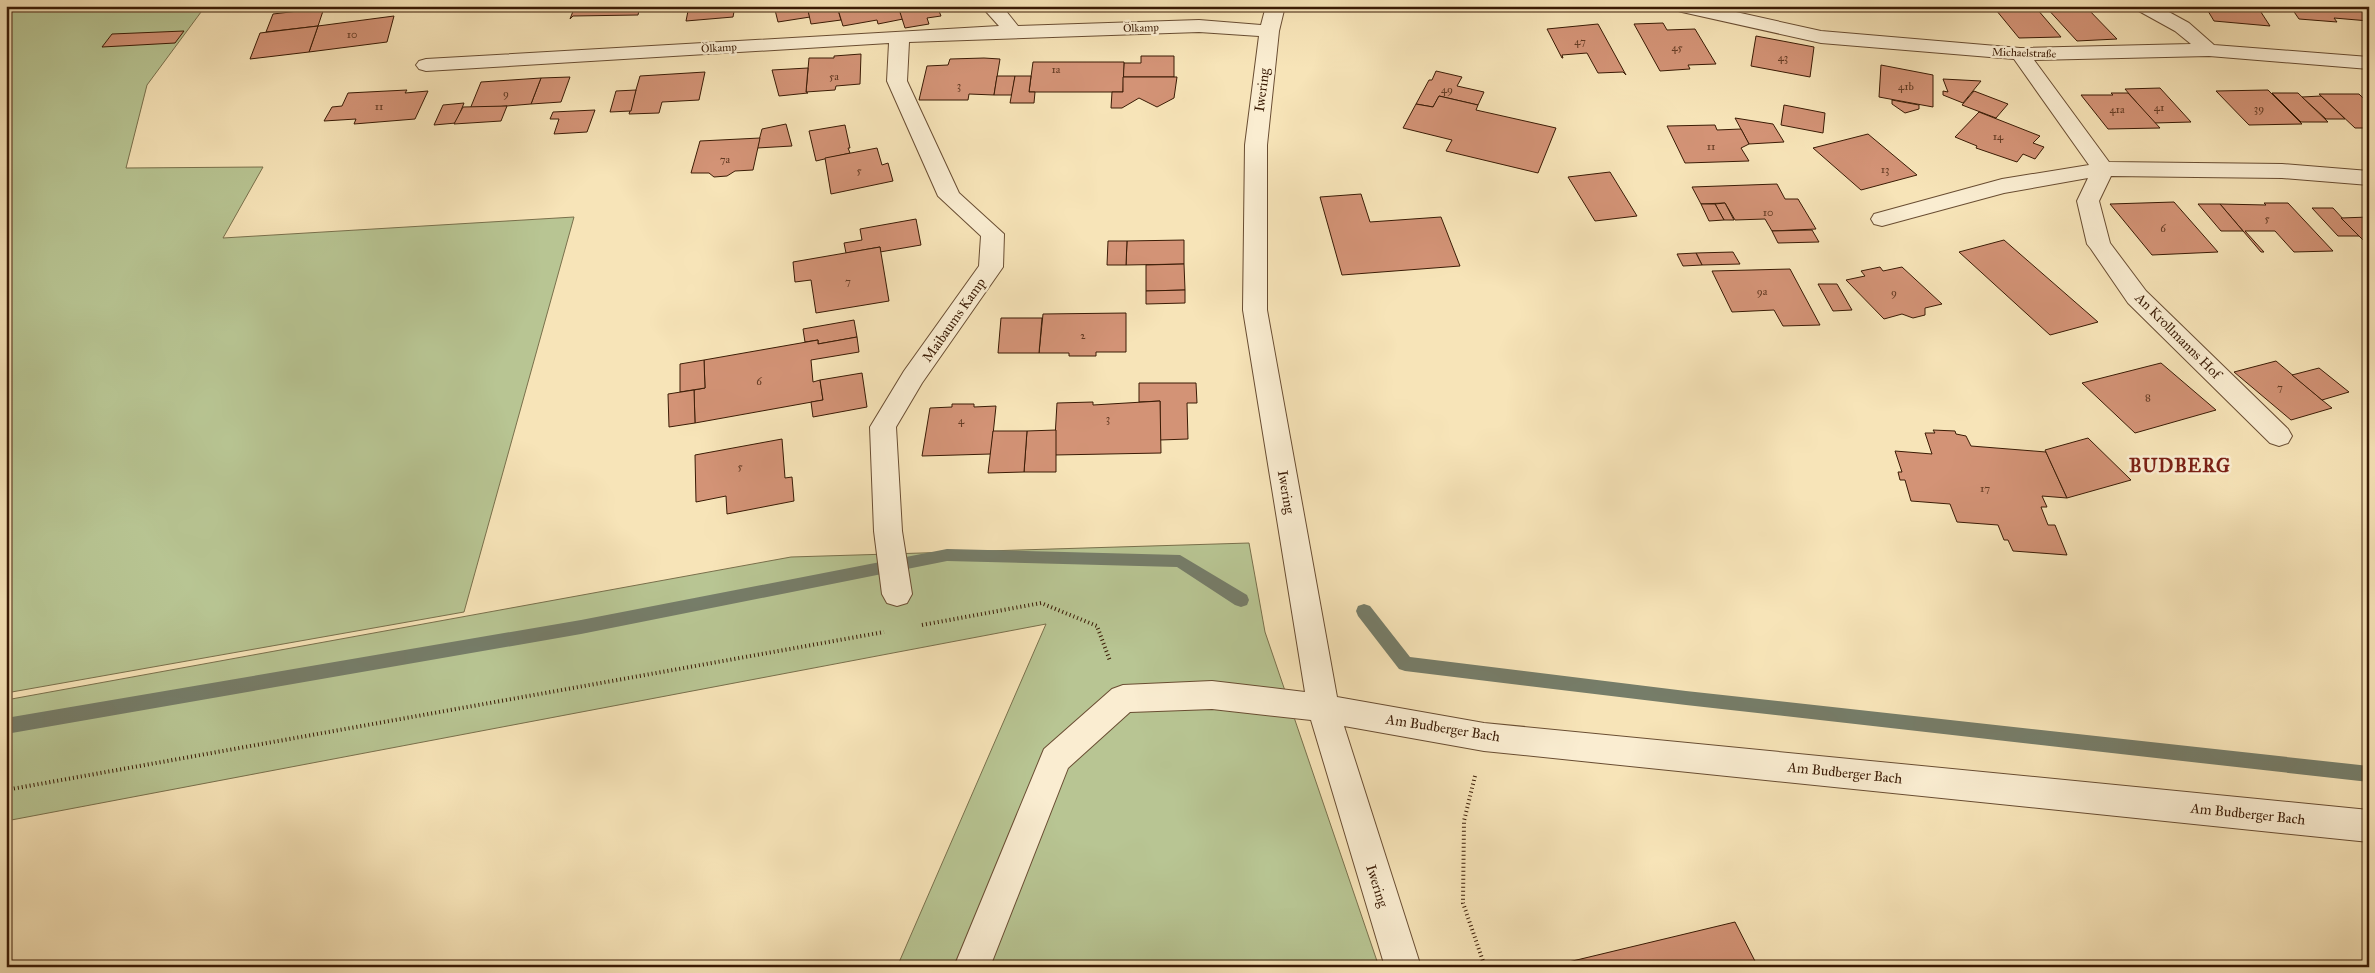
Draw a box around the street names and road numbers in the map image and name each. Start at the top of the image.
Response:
street label: Ölkamp [1123,20,1160,35]
street label: Ölkamp [701,40,738,55]
street label: Michaelstraße [1992,45,2057,61]
street label: Iwering [1251,67,1273,113]
street label: Maibaums Kamp [919,275,989,365]
street label: An Krollmanns Hof [2131,289,2226,384]
street label: Iwering [1274,469,1298,515]
street label: Am Budberger Bach [1384,710,1501,745]
street label: Am Budberger Bach [1786,758,1903,788]
street label: Am Budberger Bach [2189,799,2306,829]
street label: Iwering [1362,863,1392,910]

